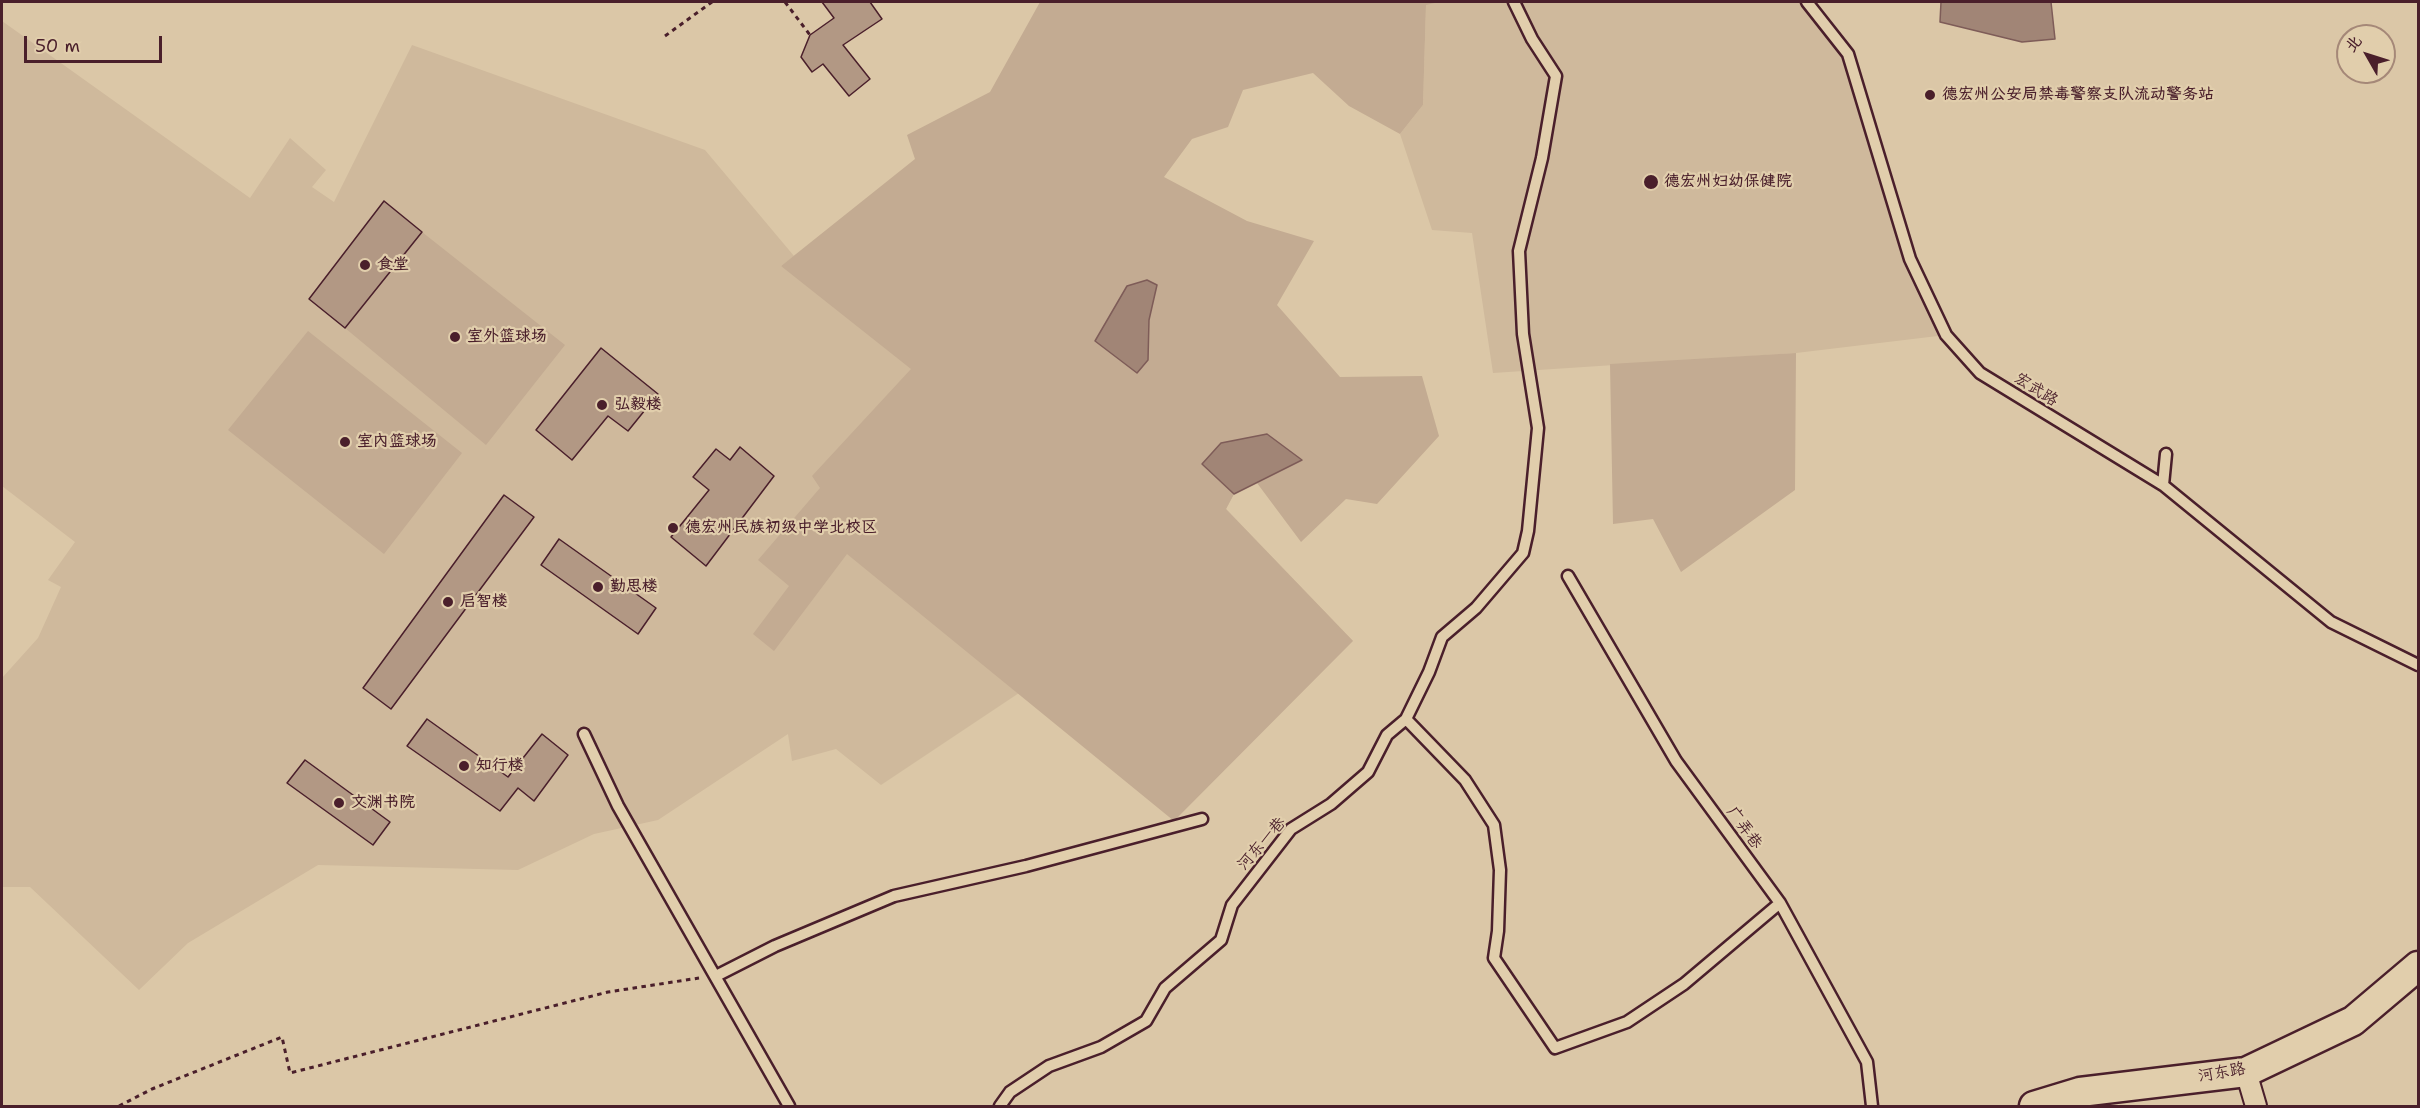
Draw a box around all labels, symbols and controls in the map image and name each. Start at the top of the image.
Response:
scale bar [27,24,165,62]
north arrow [2336,24,2396,84]
text: 北 [2340,31,2366,56]
text: 50 m [35,34,80,58]
place label: 德宏州公安局禁毒警察支队流动警务站 [1942,85,2214,105]
marker: 德宏州公安局禁毒警察支队流动警务站 [1923,88,1937,102]
place label: 德宏州妇幼保健院 [1664,172,1792,192]
marker: 德宏州妇幼保健院 [1642,173,1660,191]
place label: 食堂 [377,255,409,275]
marker: 食堂 [358,258,372,272]
place label: 室外篮球场 [467,327,547,347]
marker: 室外篮球场 [448,330,462,344]
street label: 宏武路 [2011,369,2061,411]
place label: 弘毅楼 [614,395,662,415]
marker: 弘毅楼 [595,398,609,412]
place label: 室内篮球场 [357,432,437,452]
marker: 室内篮球场 [338,435,352,449]
place label: 德宏州民族初级中学北校区 [685,518,877,538]
marker: 德宏州民族初级中学北校区 [666,521,680,535]
place label: 勤思楼 [610,577,658,597]
marker: 勤思楼 [591,580,605,594]
place label: 启智楼 [460,592,508,612]
marker: 启智楼 [441,595,455,609]
place label: 知行楼 [476,756,524,776]
marker: 知行楼 [457,759,471,773]
place label: 文渊书院 [351,793,415,813]
marker: 文渊书院 [332,796,346,810]
street label: 广弄巷 [1722,803,1766,853]
street label: 河东一巷 [1234,814,1290,874]
street label: 河东路 [2197,1059,2247,1087]

